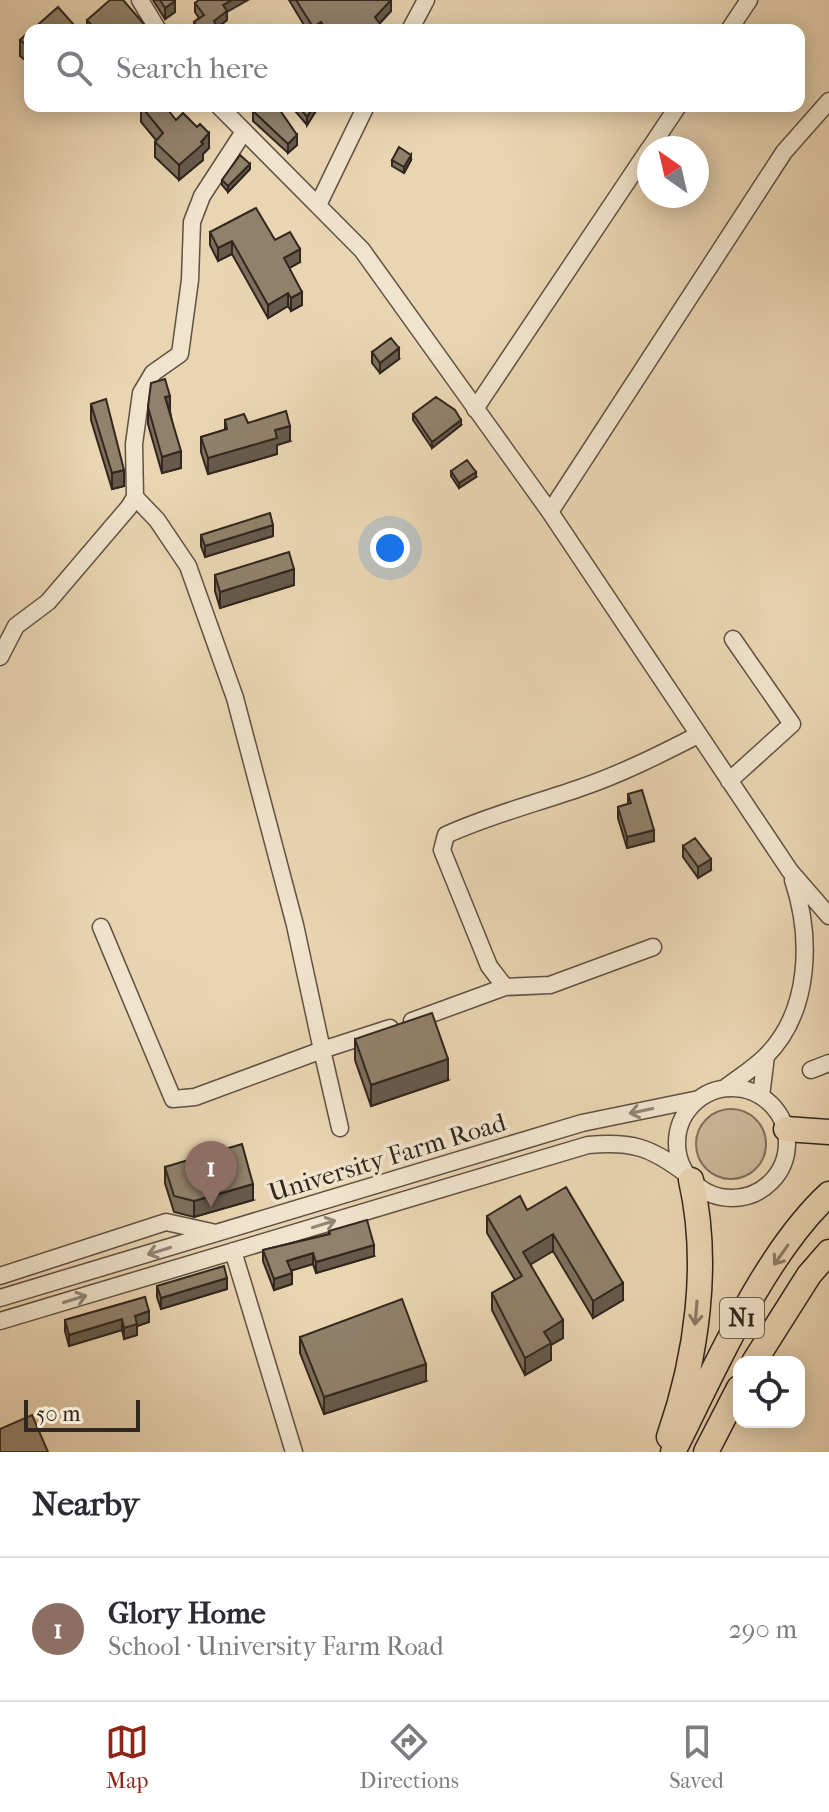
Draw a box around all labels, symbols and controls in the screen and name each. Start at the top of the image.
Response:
search box [24,24,805,112]
icon: search [52,46,96,90]
text: Search here [116,51,268,86]
north arrow [637,136,709,208]
your location [370,528,410,568]
one-way arrow [628,1104,654,1119]
street label: University Farm Road [265,1106,510,1208]
pin: 1 [185,1141,237,1207]
one-way arrow [310,1216,336,1231]
one-way arrow [773,1243,789,1265]
one-way arrow [146,1244,172,1259]
one-way arrow [61,1291,87,1306]
road number: N1 [720,1298,764,1338]
one-way arrow [689,1299,704,1326]
map controls [733,1356,805,1428]
button: locate [733,1356,805,1428]
scale bar [24,1396,140,1432]
text: 50 m [36,1401,81,1427]
text: Nearby [32,1484,139,1524]
text: Glory Home [108,1596,266,1631]
text: 1 [53,1614,63,1645]
text: 290 m [728,1614,797,1645]
text: School · University Farm Road [108,1631,444,1662]
tab: Map [105,1720,149,1794]
tab: Directions [360,1720,459,1794]
tab: Saved [669,1720,724,1794]

